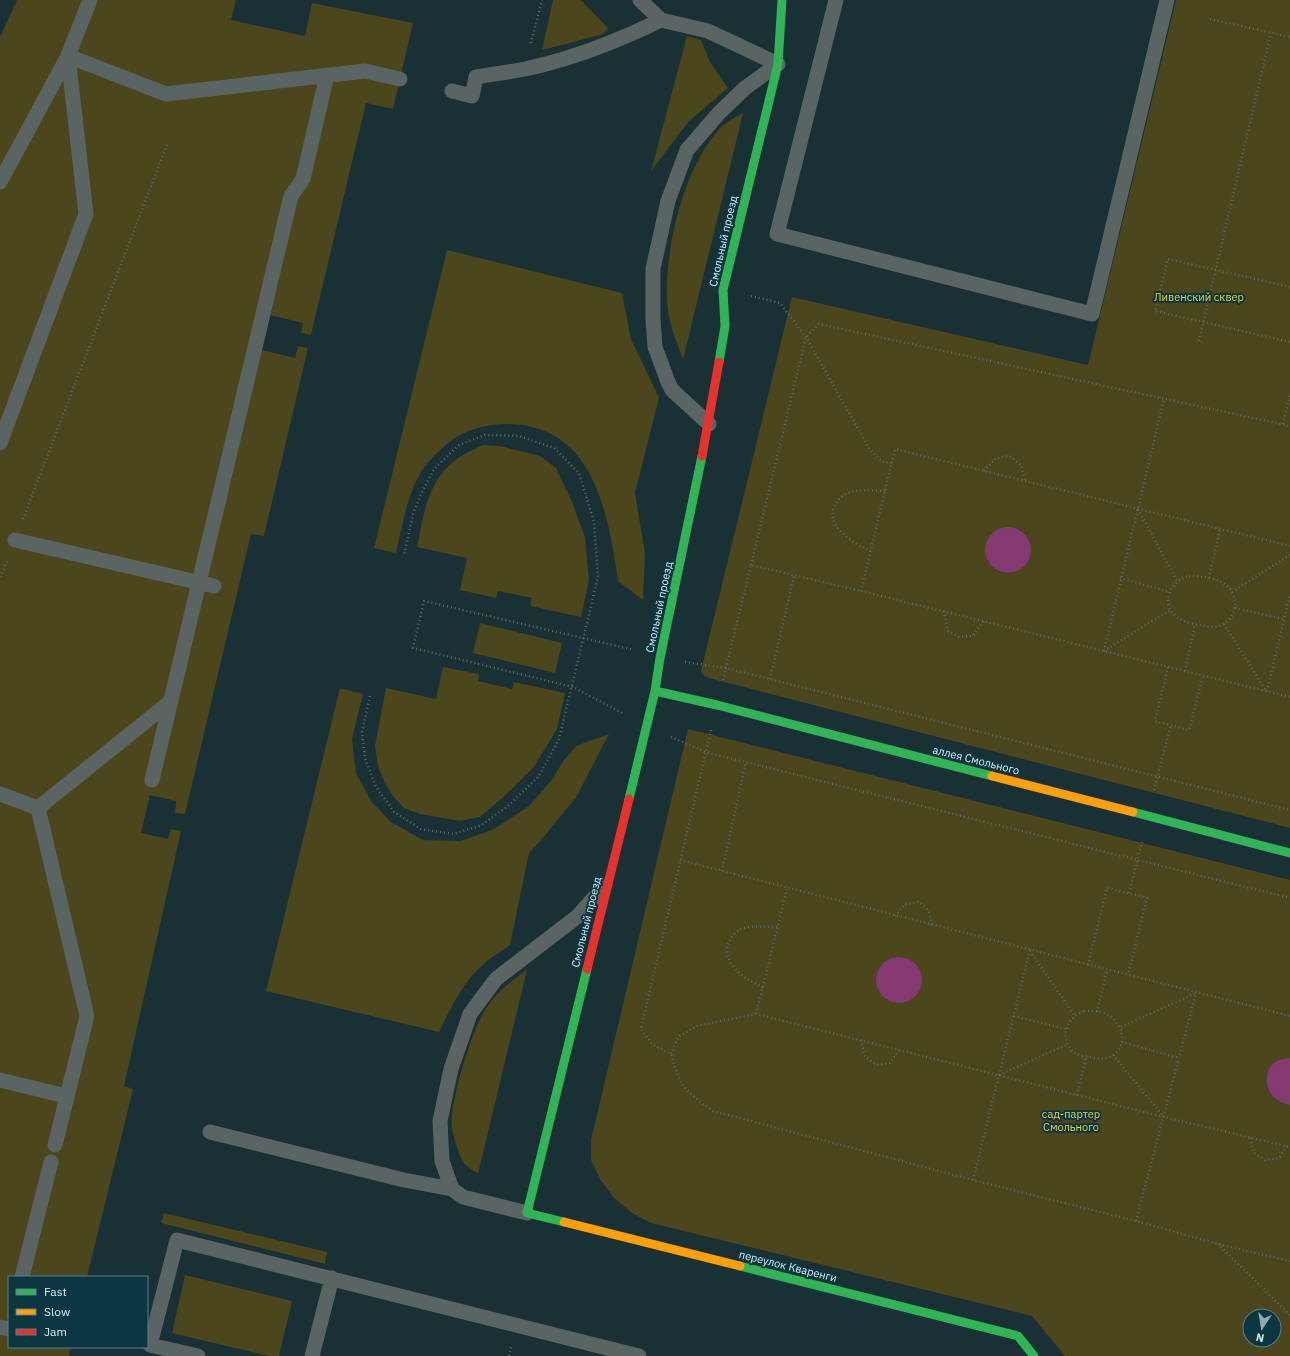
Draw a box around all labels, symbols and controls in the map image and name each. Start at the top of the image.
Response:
street label: Смольный проезд [706,194,740,288]
park label: Ливенский сквер [1154,290,1244,304]
street label: Смольный проезд [642,560,676,654]
street label: аллея Смольного [931,742,1021,778]
street label: Смольный проезд [568,875,604,969]
park label: сад-партер Смольного [1042,1107,1100,1134]
street label: переулок Кваренги [738,1247,838,1285]
legend [8,1276,148,1348]
text: Fast [44,1284,67,1299]
text: Slow [44,1304,70,1319]
north arrow [1242,1308,1282,1348]
text: Jam [44,1324,67,1339]
text: N [1255,1330,1265,1345]

